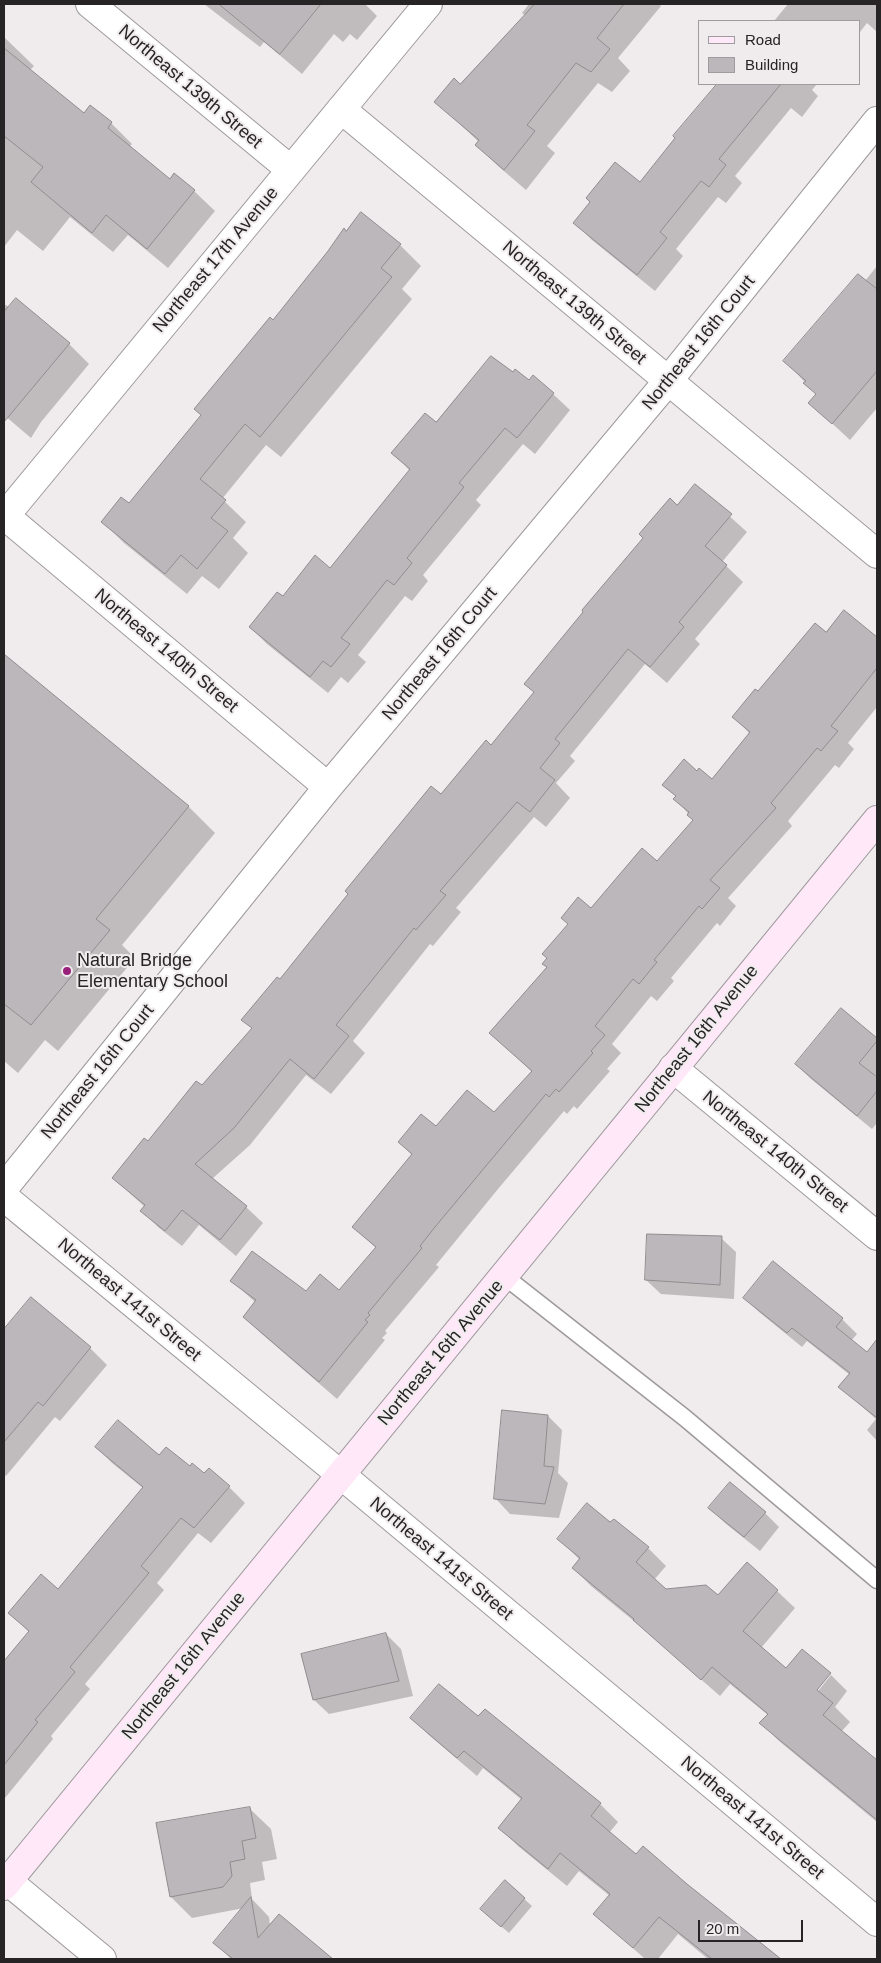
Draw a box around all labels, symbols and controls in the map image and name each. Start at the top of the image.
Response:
legend [698,20,861,85]
street label: Northeast 139th Street [114,21,266,153]
text: Road [745,31,781,48]
text: Building [745,56,798,73]
street label: Northeast 17th Avenue [149,183,283,337]
street label: Northeast 139th Street [498,237,650,369]
street label: Northeast 16th Court [638,271,760,415]
street label: Northeast 16th Court [378,583,502,725]
street label: Northeast 140th Street [90,585,242,717]
place label: Natural Bridge Elementary School [77,950,228,992]
street label: Northeast 16th Avenue [631,961,763,1117]
marker: Natural Bridge Elementary School [61,965,73,977]
street label: Northeast 16th Court [37,1000,159,1144]
street label: Northeast 140th Street [698,1087,852,1217]
street label: Northeast 141st Street [53,1234,205,1366]
street label: Northeast 16th Avenue [374,1276,508,1430]
street label: Northeast 141st Street [365,1493,517,1625]
street label: Northeast 16th Avenue [118,1588,250,1744]
street label: Northeast 141st Street [676,1752,828,1884]
scale bar [701,1910,806,1942]
text: 20 m [706,1920,739,1937]

